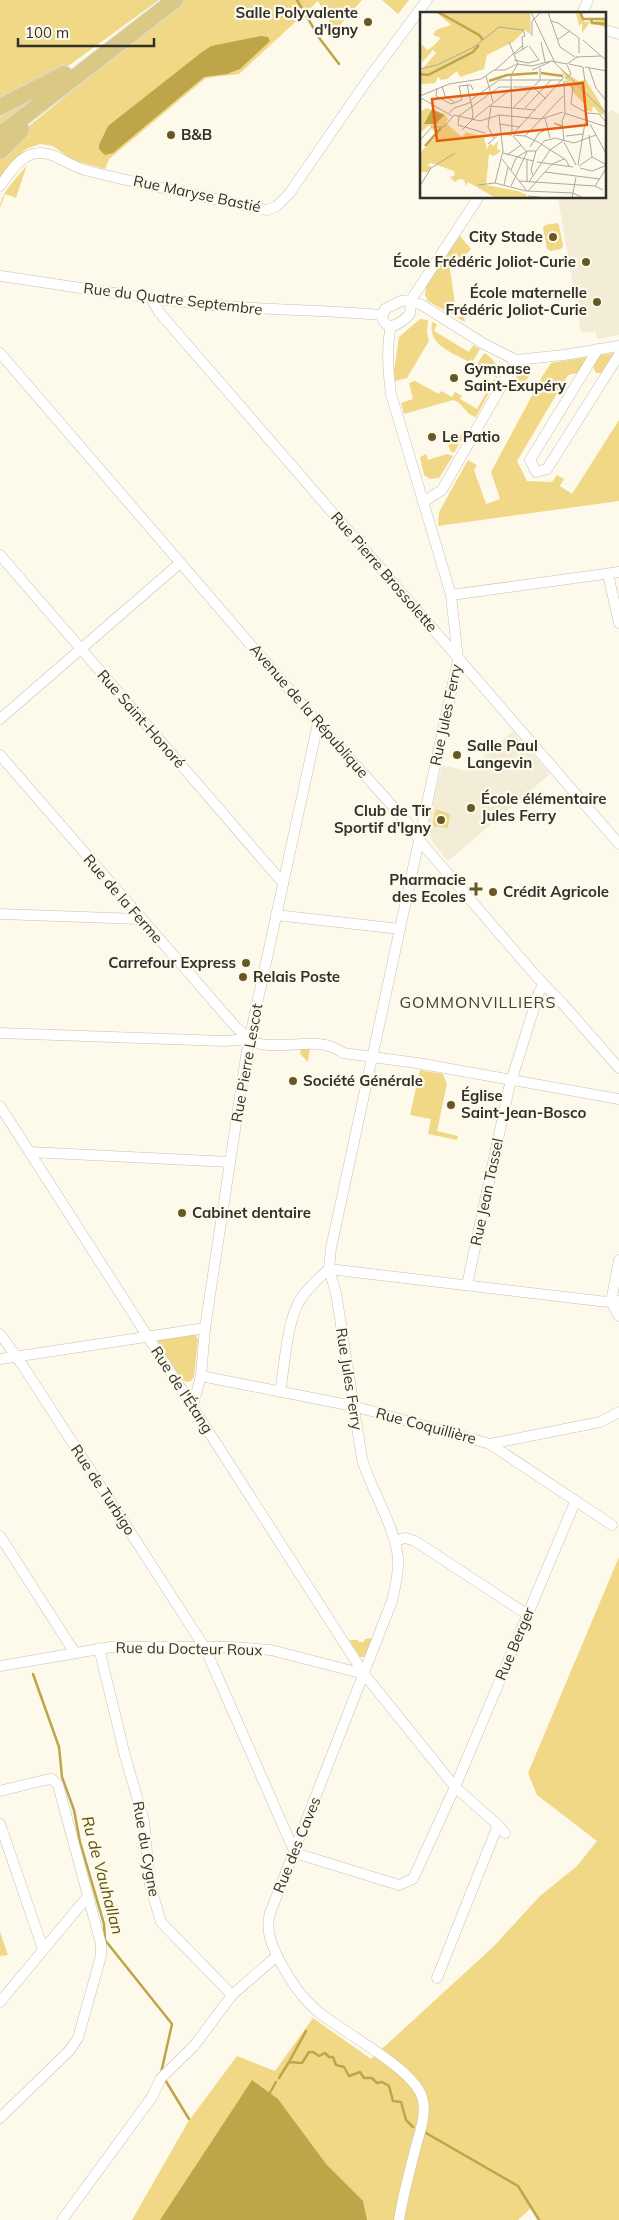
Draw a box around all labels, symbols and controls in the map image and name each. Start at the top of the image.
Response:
place label: Salle Polyvalente d'Igny [236,3,359,39]
inset map [420,12,606,199]
scale bar [18,15,154,47]
marker: Salle Polyvalente d'Igny [362,16,374,28]
text: 100 m [25,23,69,42]
place label: B&B [181,125,212,144]
marker: B&B [165,129,177,141]
street label: Rue Maryse Bastié [132,171,263,216]
place label: City Stade [469,227,543,246]
marker: City Stade [547,231,559,243]
place label: École Frédéric Joliot-Curie [393,252,576,271]
marker: École Frédéric Joliot-Curie [580,256,592,268]
street label: Rue du Quatre Septembre [83,278,264,319]
place label: École maternelle Frédéric Joliot-Curie [445,283,587,319]
marker: École maternelle Frédéric Joliot-Curie [591,296,603,308]
place label: Gymnase Saint-Exupéry [464,359,567,395]
marker: Gymnase Saint-Exupéry [448,372,460,384]
place label: Le Patio [442,427,500,446]
marker: Le Patio [426,431,438,443]
street label: Rue Pierre Brossolette [327,508,442,636]
street label: Avenue de la République [246,640,373,782]
street label: Rue Jules Ferry [425,662,466,767]
street label: Rue Saint-Honoré [93,666,189,772]
place label: Salle Paul Langevin [467,736,538,772]
marker: Salle Paul Langevin [451,749,463,761]
place label: École élémentaire Jules Ferry [481,789,606,825]
place label: Club de Tir Sportif d'Igny [334,801,432,837]
marker: École élémentaire Jules Ferry [465,802,477,814]
marker: Club de Tir Sportif d'Igny [435,814,447,826]
street label: Rue de la Ferme [80,850,167,947]
place label: Pharmacie des Ecoles [389,870,466,906]
place label: Crédit Agricole [503,882,609,901]
marker: Pharmacie des Ecoles [470,883,482,895]
marker: Crédit Agricole [487,886,499,898]
place label: Carrefour Express [108,953,236,972]
marker: Carrefour Express [240,957,252,969]
place label: Relais Poste [253,967,340,986]
marker: Relais Poste [237,971,249,983]
district label: GOMMONVILLIERS [399,992,557,1012]
street label: Rue Pierre Lescot [227,1002,266,1124]
place label: Société Générale [303,1071,423,1090]
marker: Société Générale [287,1075,299,1087]
place label: Église Saint-Jean-Bosco [461,1086,586,1122]
marker: Église Saint-Jean-Bosco [445,1099,457,1111]
street label: Rue Jean Tassel [466,1136,507,1247]
place label: Cabinet dentaire [192,1203,311,1222]
marker: Cabinet dentaire [176,1207,188,1219]
street label: Rue Jules Ferry [332,1326,367,1431]
street label: Rue de l'Étang [147,1343,218,1437]
street label: Rue Coquillière [374,1403,478,1448]
street label: Rue de Turbigo [67,1441,140,1539]
street label: Rue Berger [491,1604,539,1683]
street label: Rue du Docteur Roux [116,1638,263,1659]
street label: Rue des Caves [269,1794,324,1896]
street label: Rue du Cygne [129,1800,164,1898]
water label: Ru de Vauhallan [78,1814,128,1936]

